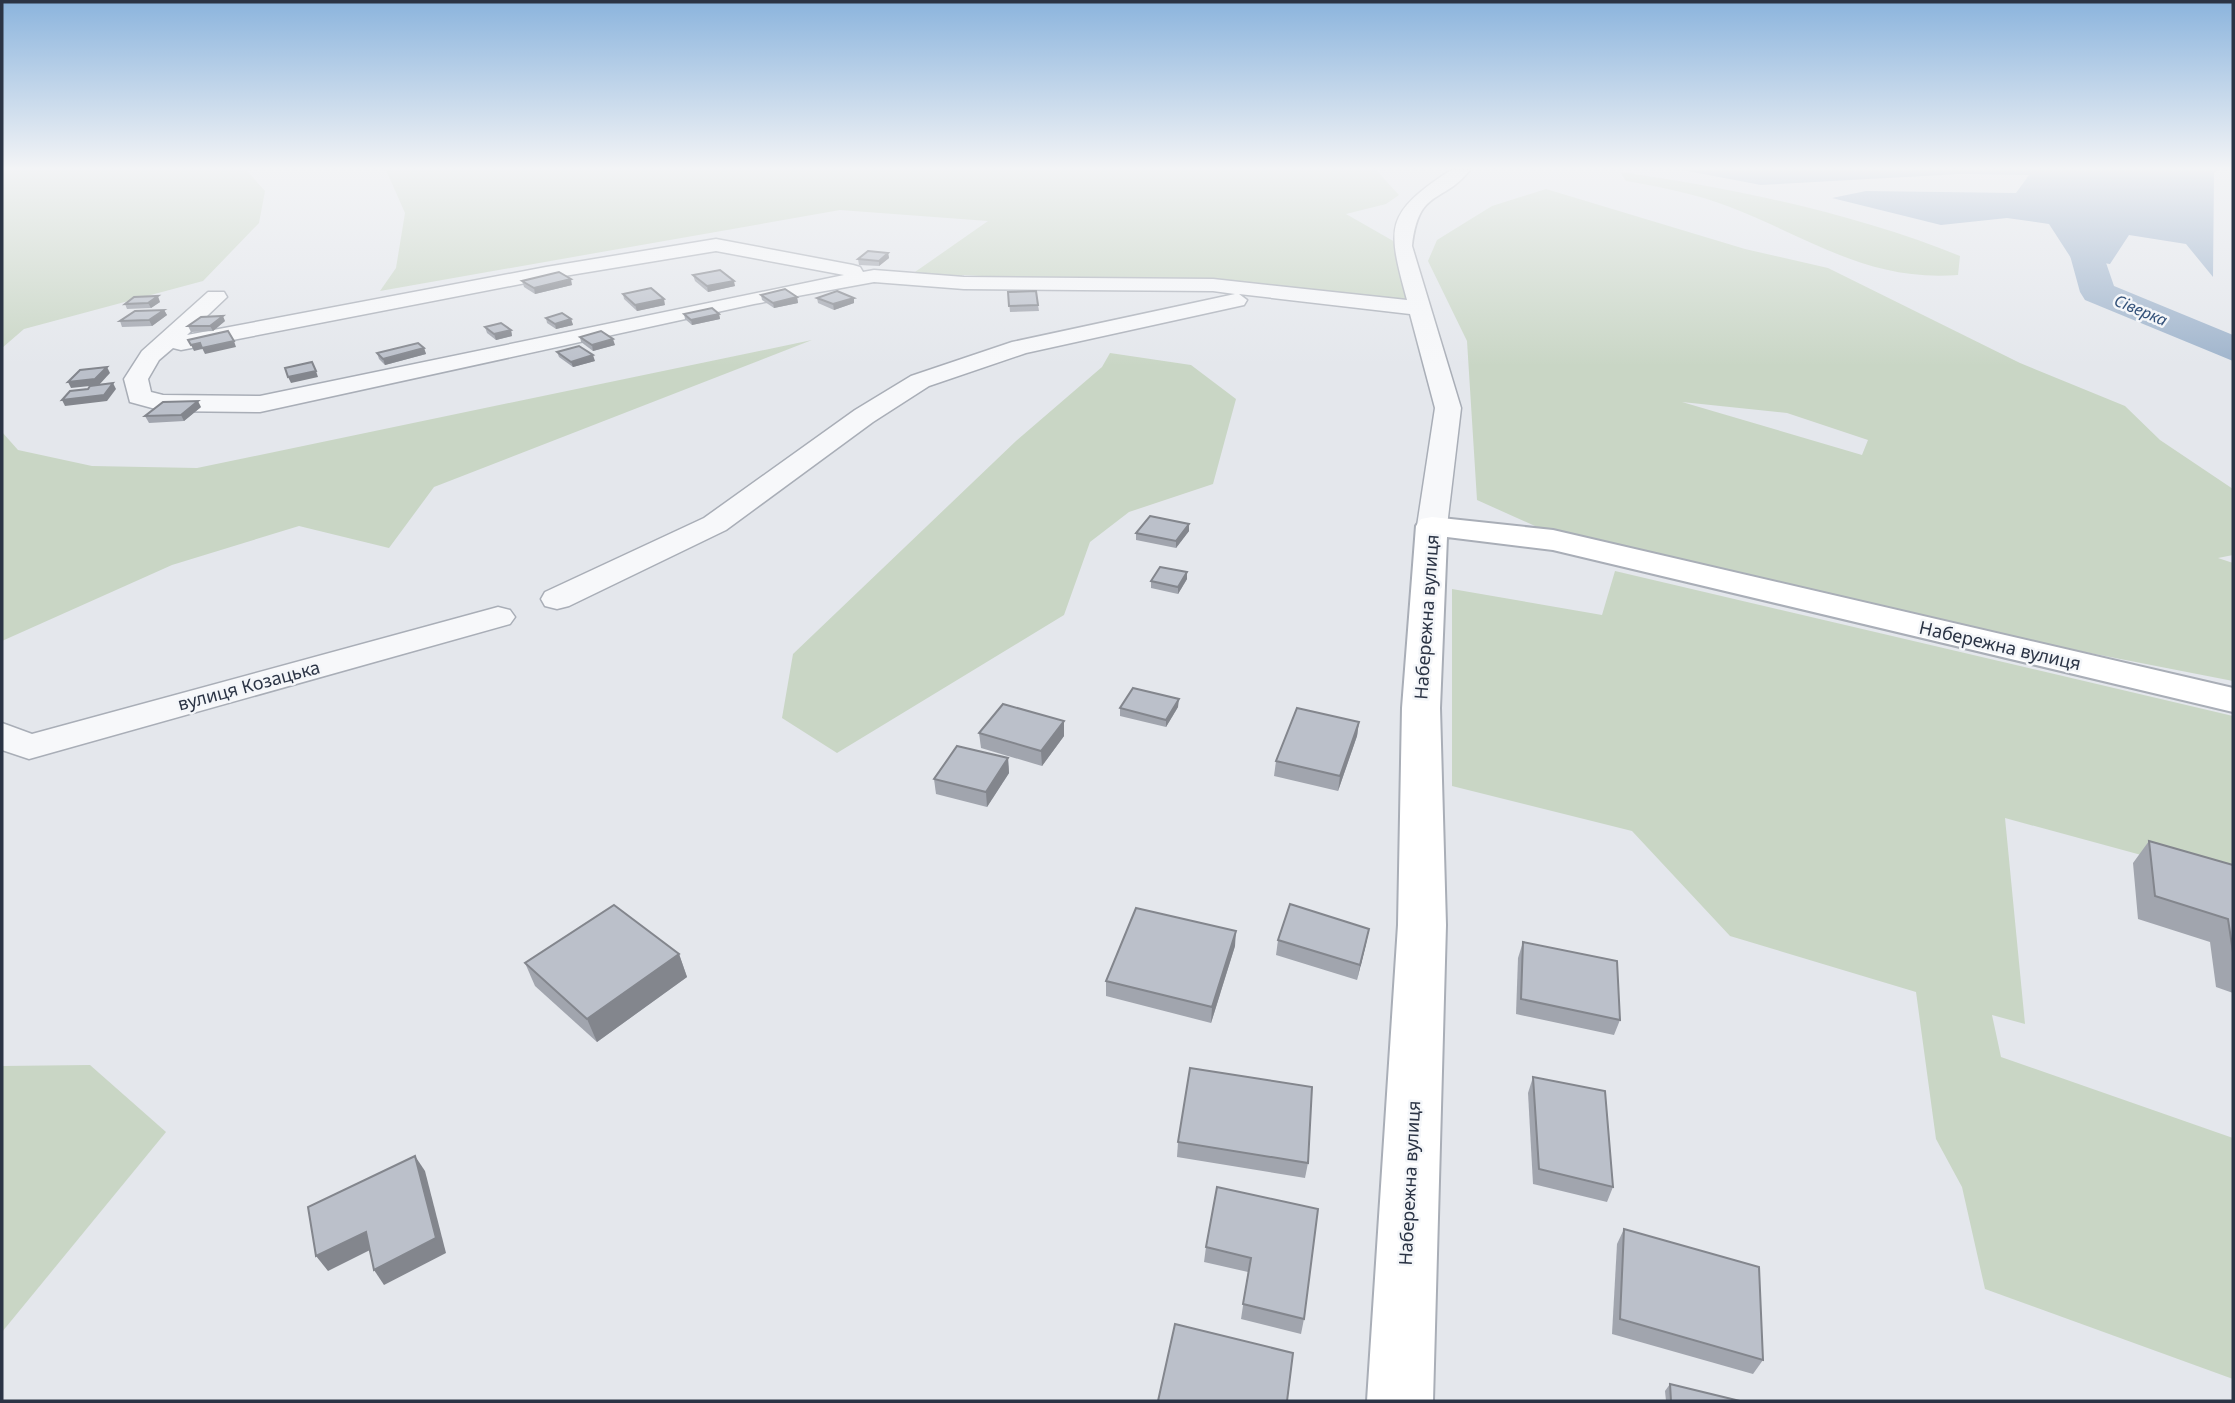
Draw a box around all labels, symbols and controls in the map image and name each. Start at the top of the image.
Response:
water label: Сіверка [2111,289,2171,331]
street label: Набережна вулиця [1408,534,1444,700]
street label: Набережна вулиця [1917,615,2083,675]
street label: вулиця Козацька [175,654,323,716]
street label: Набережна вулиця [1393,1100,1425,1266]

